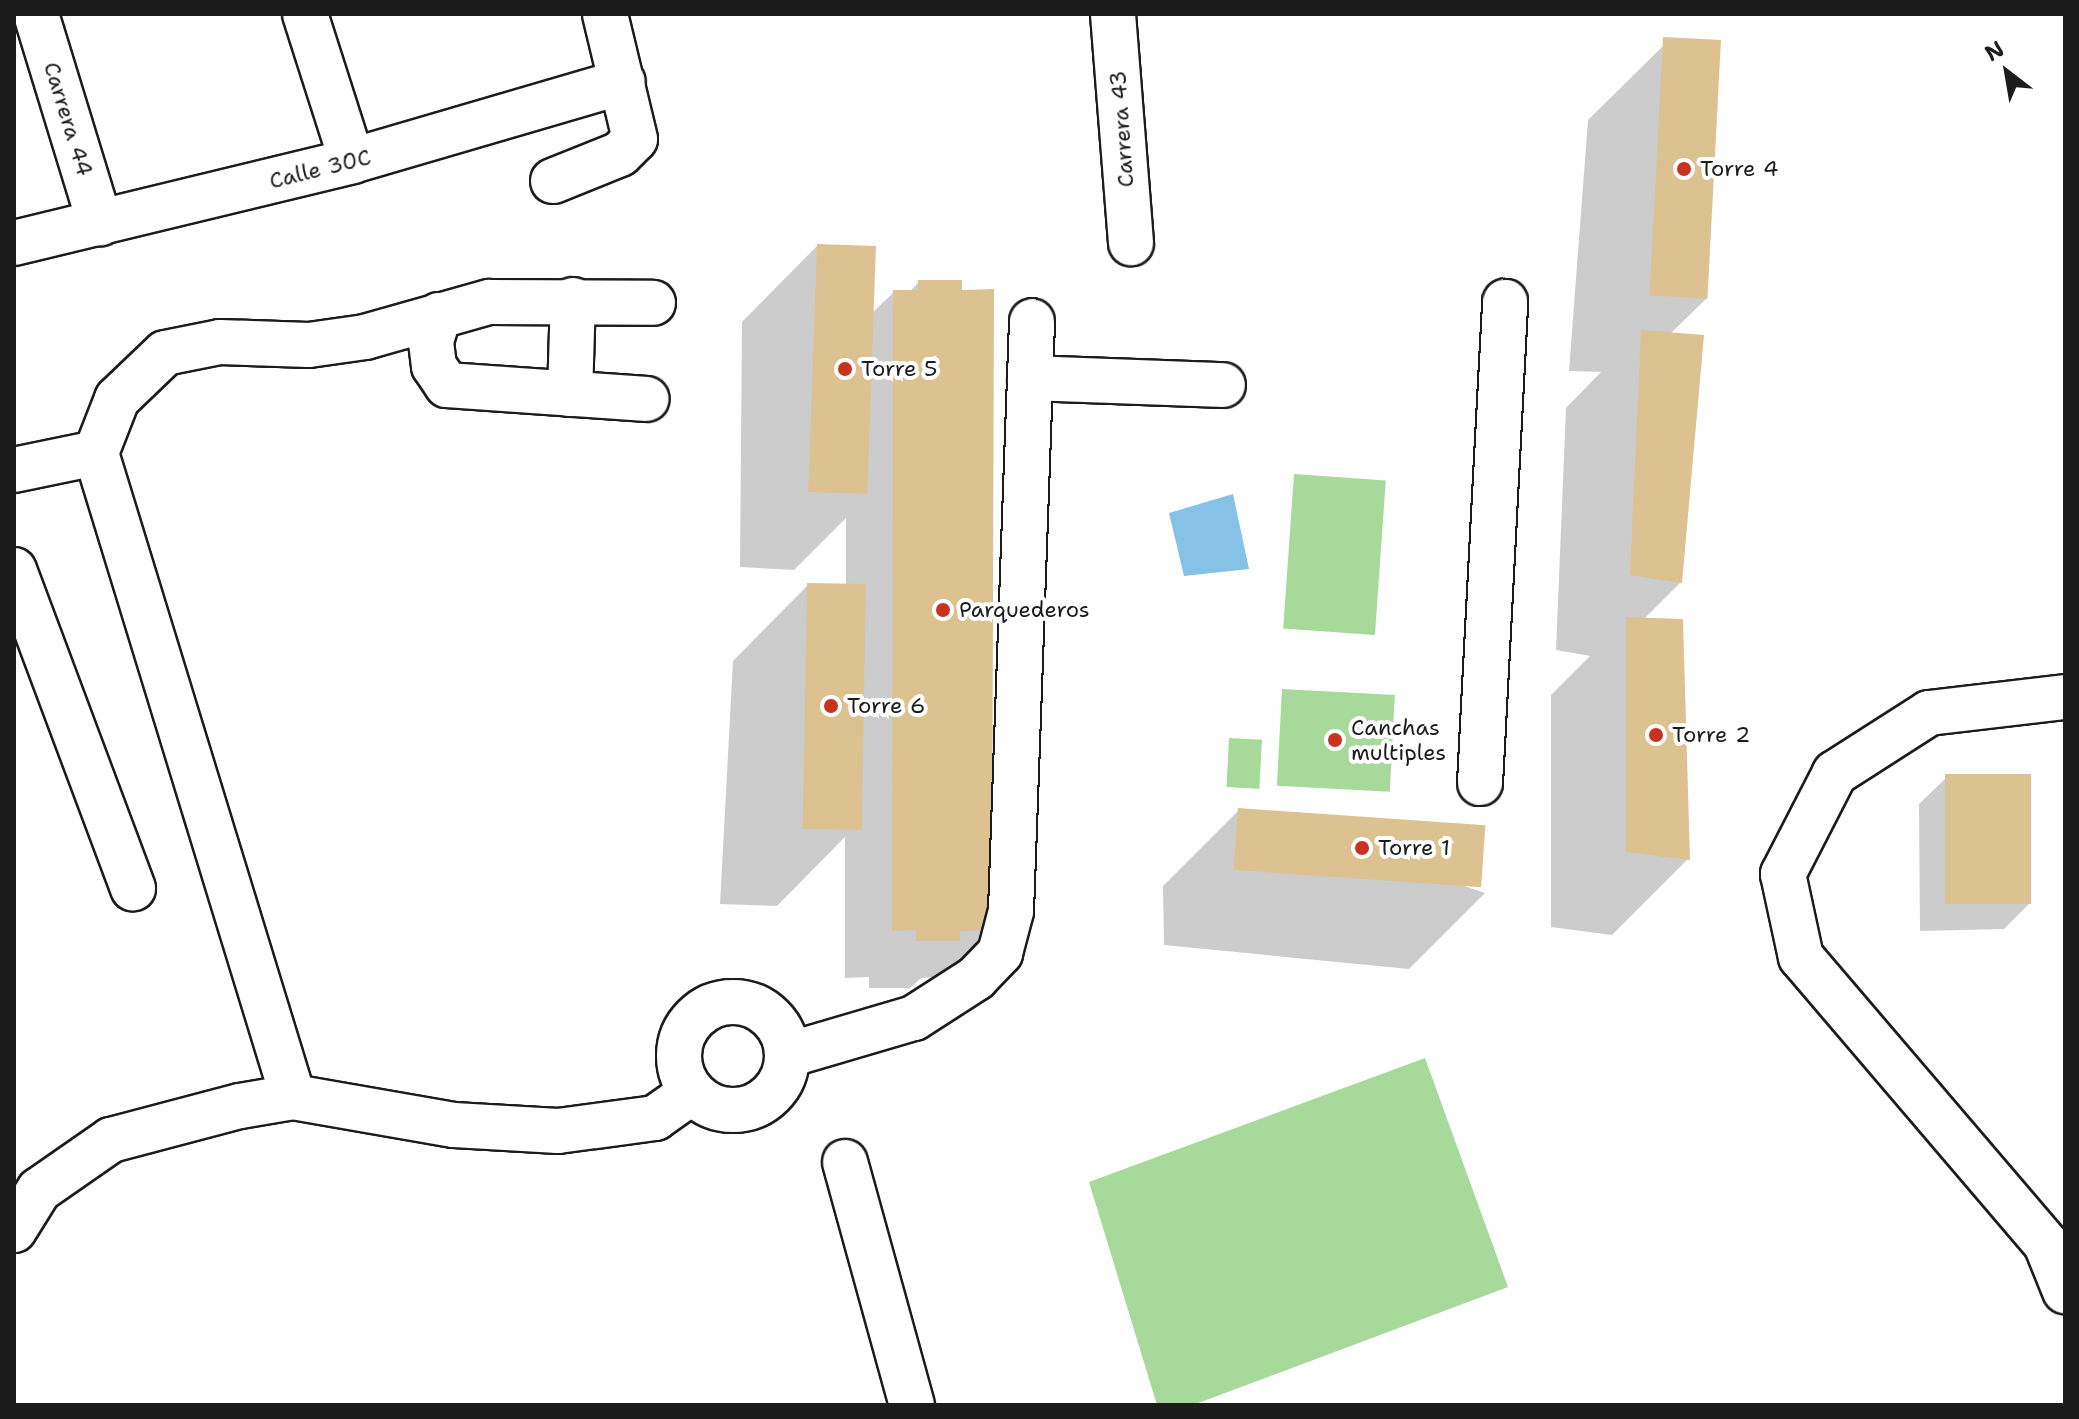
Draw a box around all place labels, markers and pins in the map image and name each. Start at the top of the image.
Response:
place label: Torre 4 [1700,156,1778,182]
marker: Torre 4 [1675,160,1693,178]
place label: Torre 5 [861,356,937,382]
marker: Torre 5 [836,360,854,378]
place label: Parquederos [959,597,1090,623]
marker: Parquederos [934,601,952,619]
place label: Torre 6 [847,693,925,719]
marker: Torre 6 [822,697,840,715]
place label: Canchas multiples [1351,714,1446,766]
place label: Torre 2 [1672,722,1750,748]
marker: Torre 2 [1647,726,1665,744]
marker: Canchas multiples [1326,731,1344,749]
place label: Torre 1 [1378,835,1450,861]
marker: Torre 1 [1353,839,1371,857]

